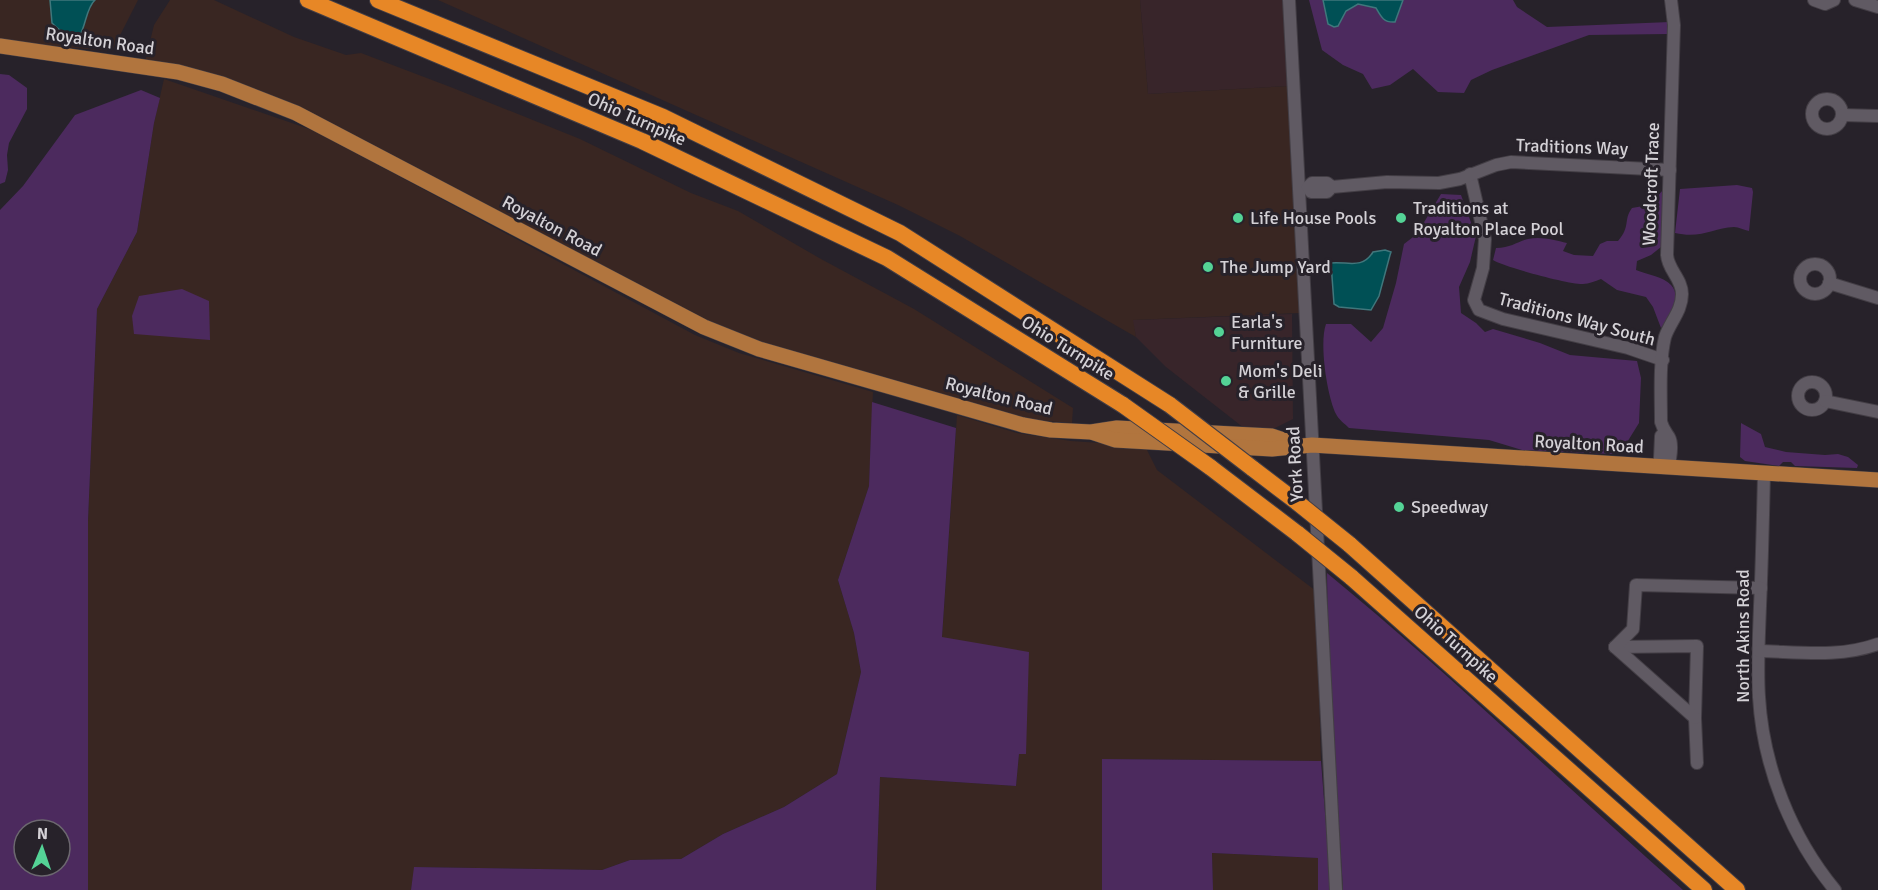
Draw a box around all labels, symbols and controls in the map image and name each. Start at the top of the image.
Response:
street label: Royalton Road [44,22,156,60]
street label: Ohio Turnpike [584,87,690,151]
street label: Woodcroft Trace [1638,122,1664,246]
street label: Traditions Way [1516,134,1629,160]
street label: Royalton Road [498,191,606,261]
place label: Traditions at Royalton Place Pool [1413,197,1564,240]
place label: Life House Pools [1250,207,1377,229]
marker: Life House Pools [1231,211,1245,225]
marker: Traditions at Royalton Place Pool [1394,211,1408,225]
place label: The Jump Yard [1220,256,1331,278]
marker: The Jump Yard [1201,260,1215,274]
street label: Traditions Way South [1496,287,1658,351]
street label: Ohio Turnpike [1017,311,1119,385]
place label: Earla's Furniture [1231,311,1302,354]
marker: Earla's Furniture [1212,325,1226,339]
place label: Mom's Deli & Grille [1238,360,1323,403]
street label: Royalton Road [943,372,1055,420]
marker: Mom's Deli & Grille [1219,374,1233,388]
street label: York Road [1282,426,1308,502]
street label: Royalton Road [1534,430,1644,458]
place label: Speedway [1411,496,1489,518]
marker: Speedway [1392,500,1406,514]
street label: North Akins Road [1732,569,1754,703]
street label: Ohio Turnpike [1409,600,1503,688]
north arrow [12,818,72,878]
text: N [37,824,48,844]

